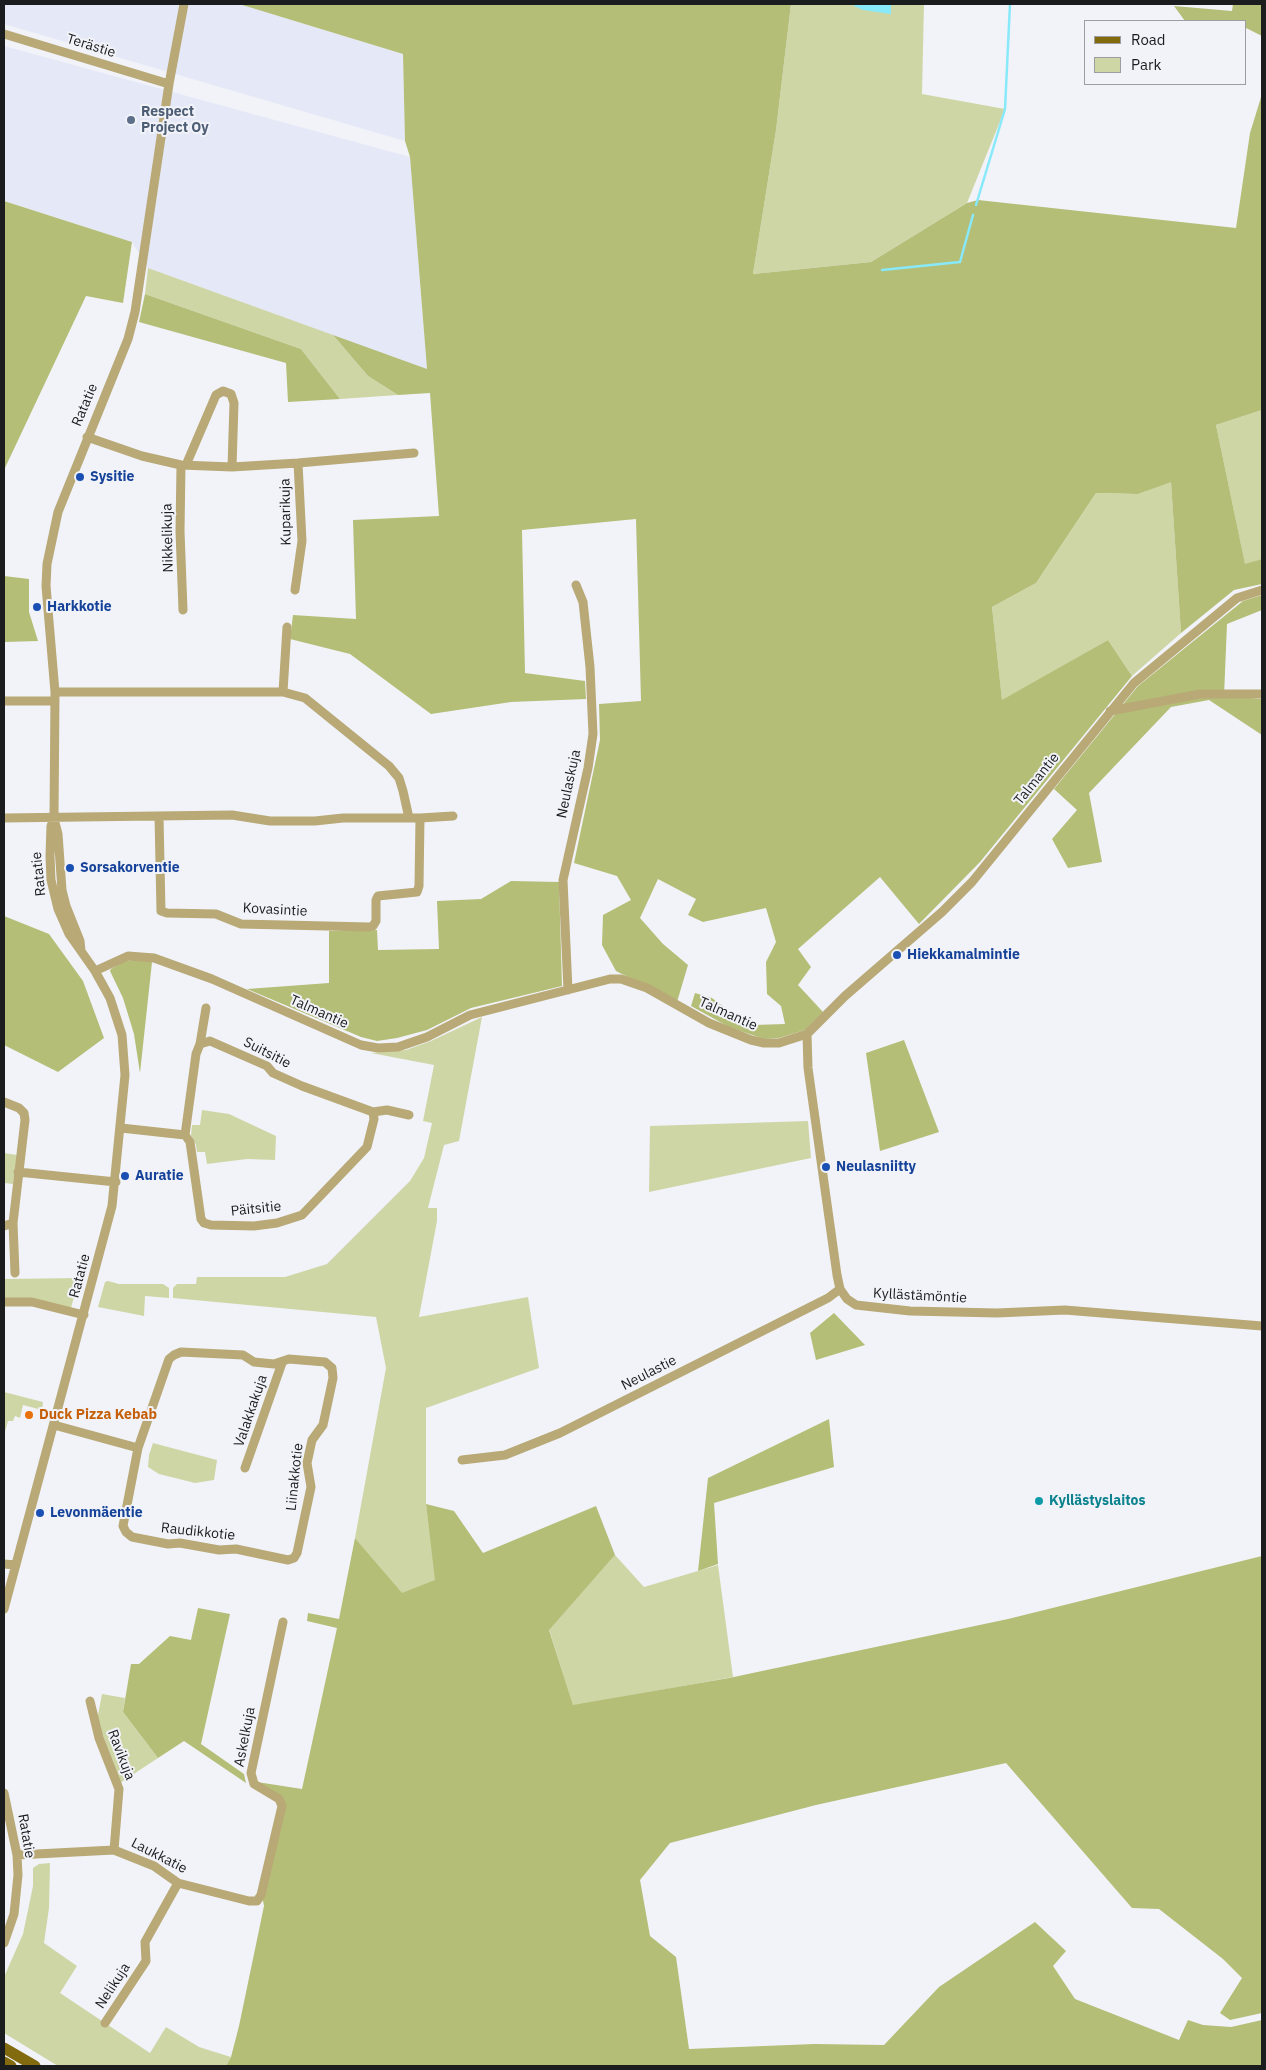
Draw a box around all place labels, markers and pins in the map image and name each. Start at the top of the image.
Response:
place label: Respect Project Oy [141,104,209,136]
marker: Respect Project Oy [125,114,137,126]
place label: Sysitie [90,469,134,485]
marker: Sysitie [74,471,86,483]
place label: Harkkotie [47,599,112,615]
marker: Harkkotie [31,601,43,613]
place label: Sorsakorventie [80,860,180,876]
marker: Sorsakorventie [64,862,76,874]
place label: Hiekkamalmintie [907,947,1020,963]
marker: Hiekkamalmintie [891,949,903,961]
place label: Neulasniitty [836,1159,916,1175]
marker: Neulasniitty [820,1161,832,1173]
place label: Auratie [135,1168,184,1184]
marker: Auratie [119,1170,131,1182]
place label: Duck Pizza Kebab [39,1407,157,1423]
marker: Duck Pizza Kebab [23,1409,35,1421]
place label: Kyllästyslaitos [1049,1493,1145,1509]
marker: Kyllästyslaitos [1033,1495,1045,1507]
place label: Levonmäentie [50,1505,143,1521]
marker: Levonmäentie [34,1507,46,1519]

